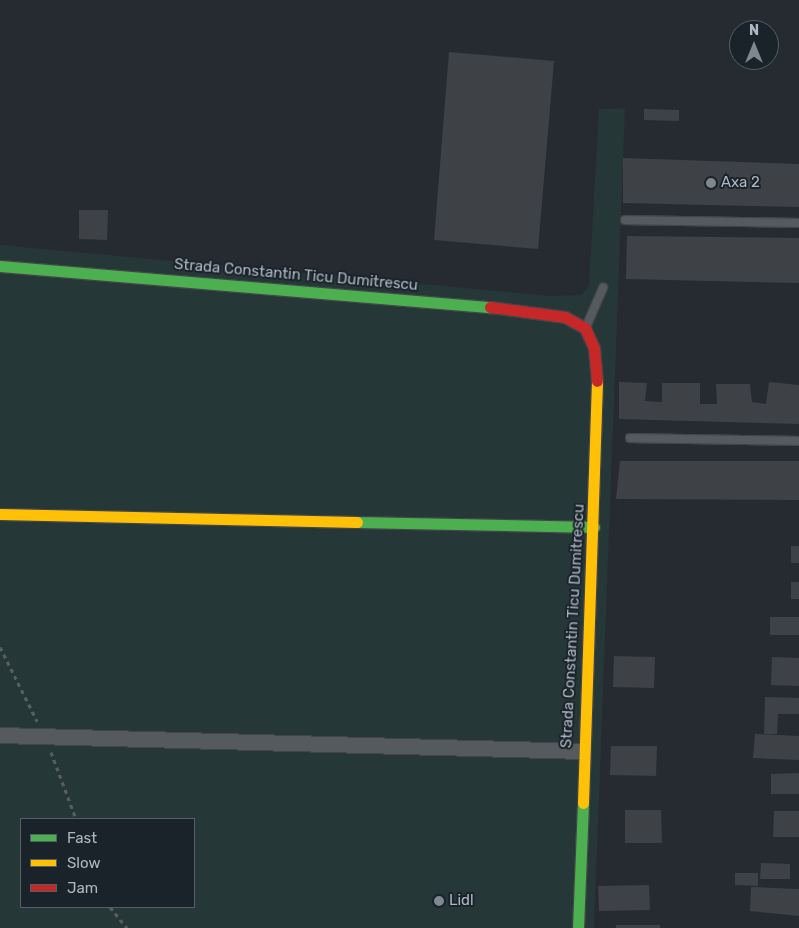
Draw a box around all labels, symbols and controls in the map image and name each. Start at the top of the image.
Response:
north arrow [729,20,779,70]
text: N [749,22,759,39]
place label: Axa 2 [721,174,760,192]
marker: Axa 2 [705,177,717,189]
street label: Strada Constantin Ticu Dumitrescu [173,255,419,295]
street label: Strada Constantin Ticu Dumitrescu [558,503,588,749]
legend [20,818,195,908]
text: Fast [67,829,97,847]
text: Slow [67,854,100,872]
text: Jam [67,879,98,897]
place label: Lidl [449,892,474,910]
marker: Lidl [433,895,445,907]

